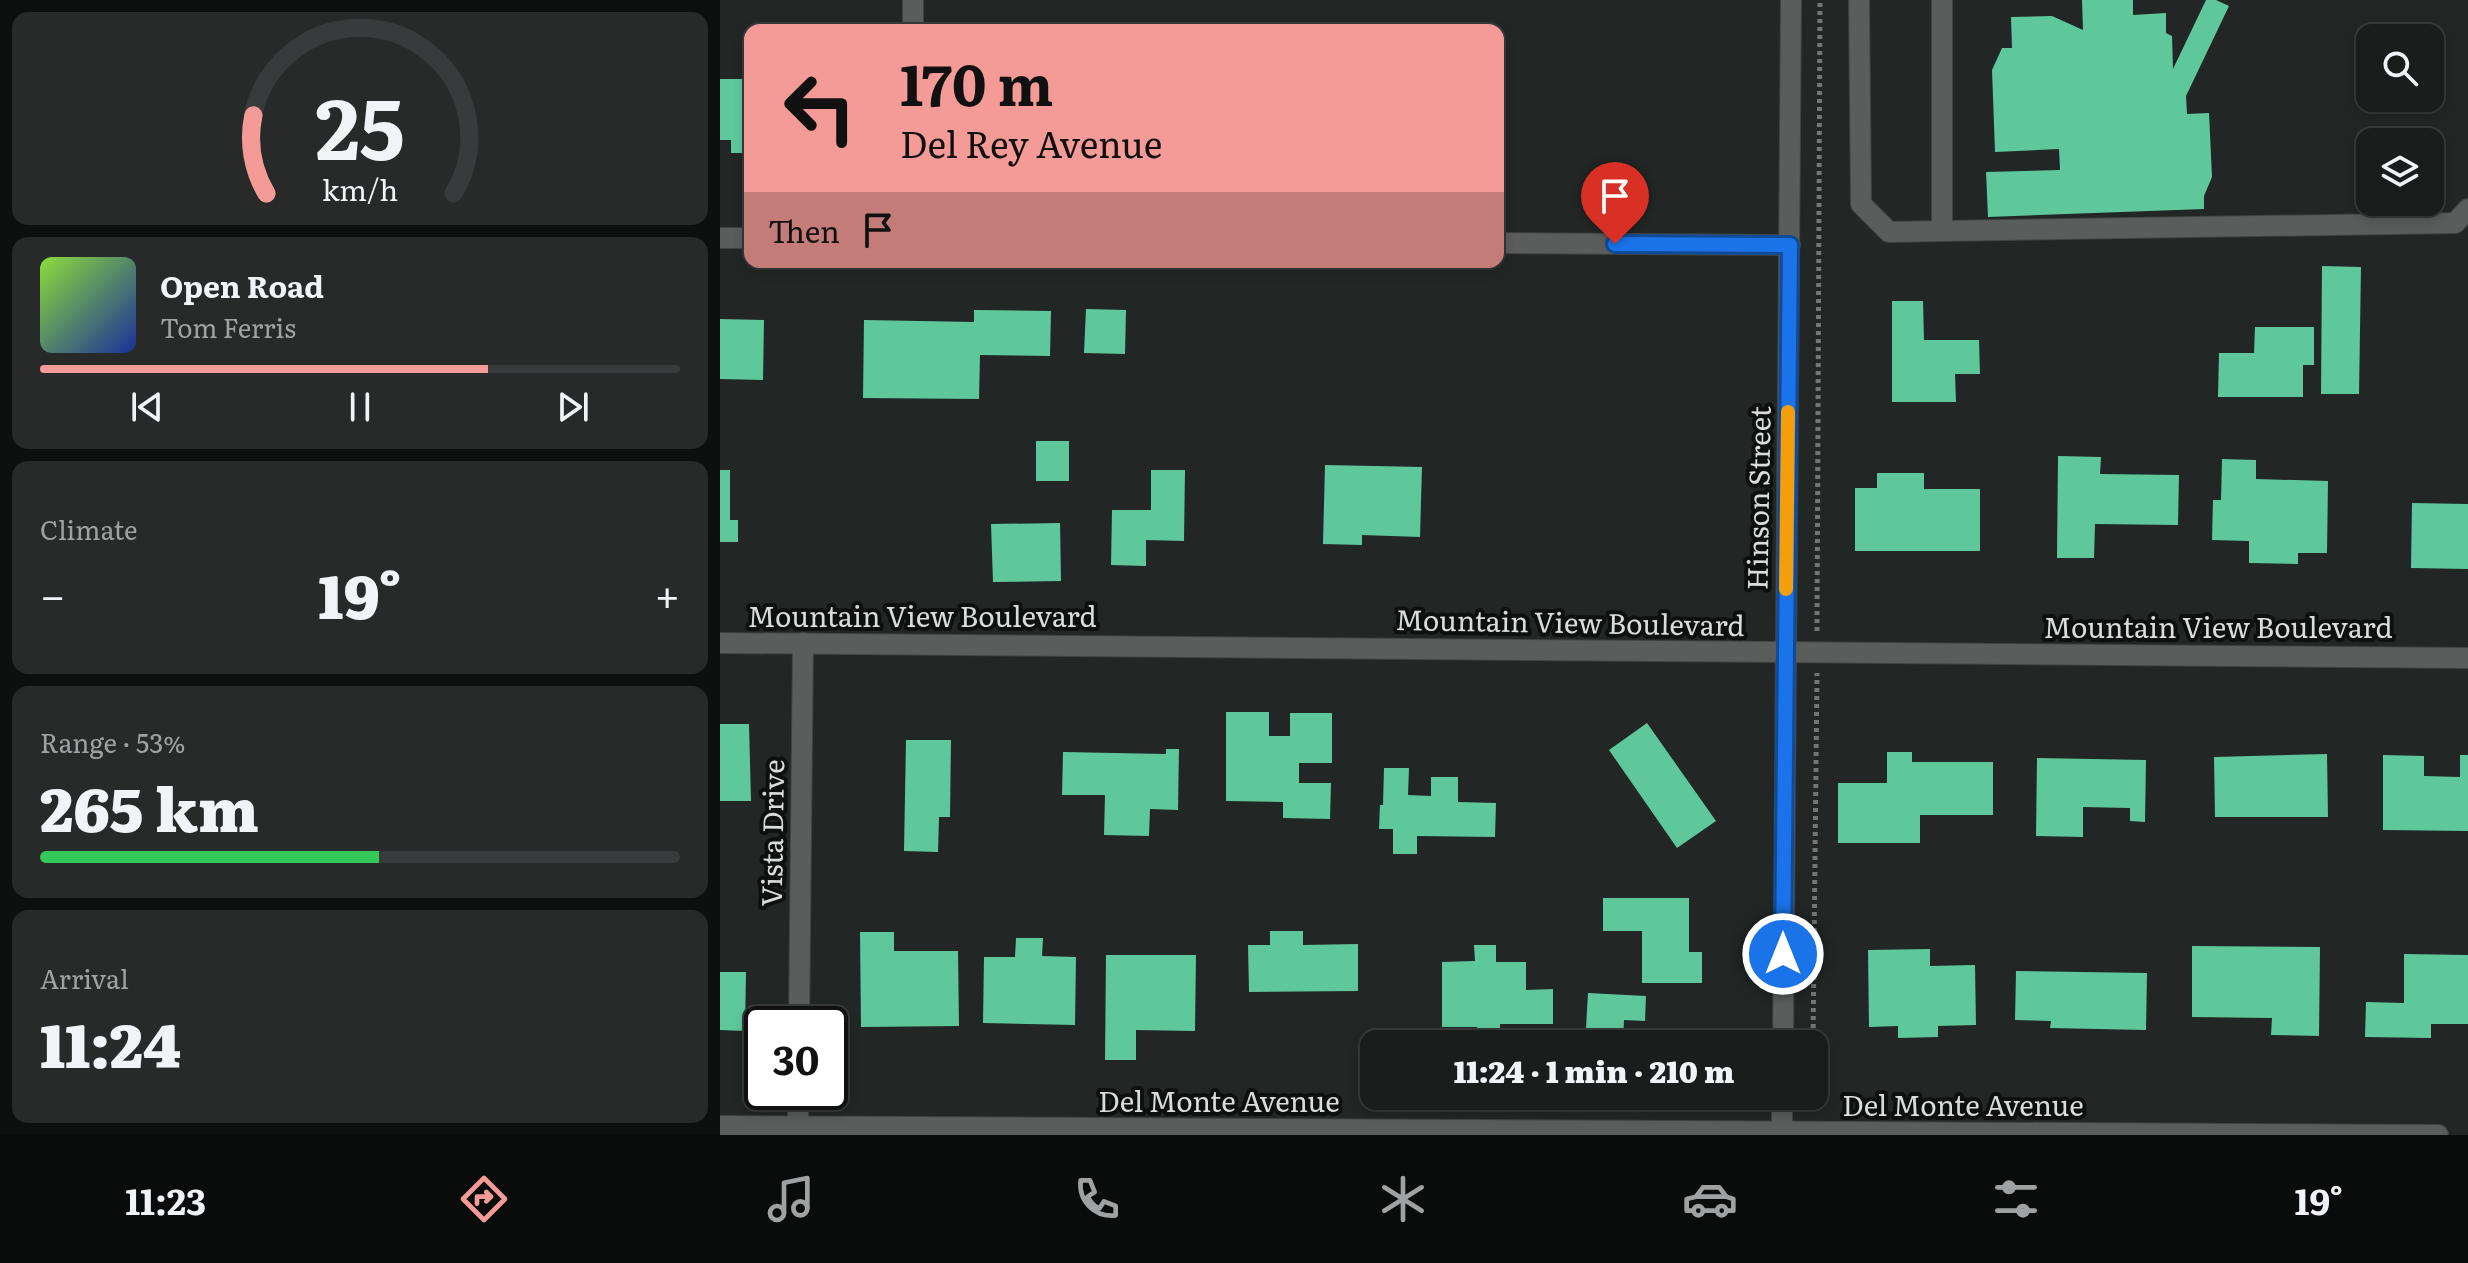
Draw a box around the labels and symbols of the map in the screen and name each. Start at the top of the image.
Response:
pin [1581,162,1649,244]
street label: Hinson Street [1734,405,1780,590]
street label: Mountain View Boulevard [747,594,1097,636]
street label: Mountain View Boulevard [1395,597,1745,645]
street label: Mountain View Boulevard [2043,605,2393,647]
street label: Vista Drive [749,759,793,907]
position arrow [1741,912,1825,996]
speed limit sign: 30 [744,1006,848,1110]
street label: Del Monte Avenue [1098,1079,1340,1121]
street label: Del Monte Avenue [1842,1083,2084,1125]

